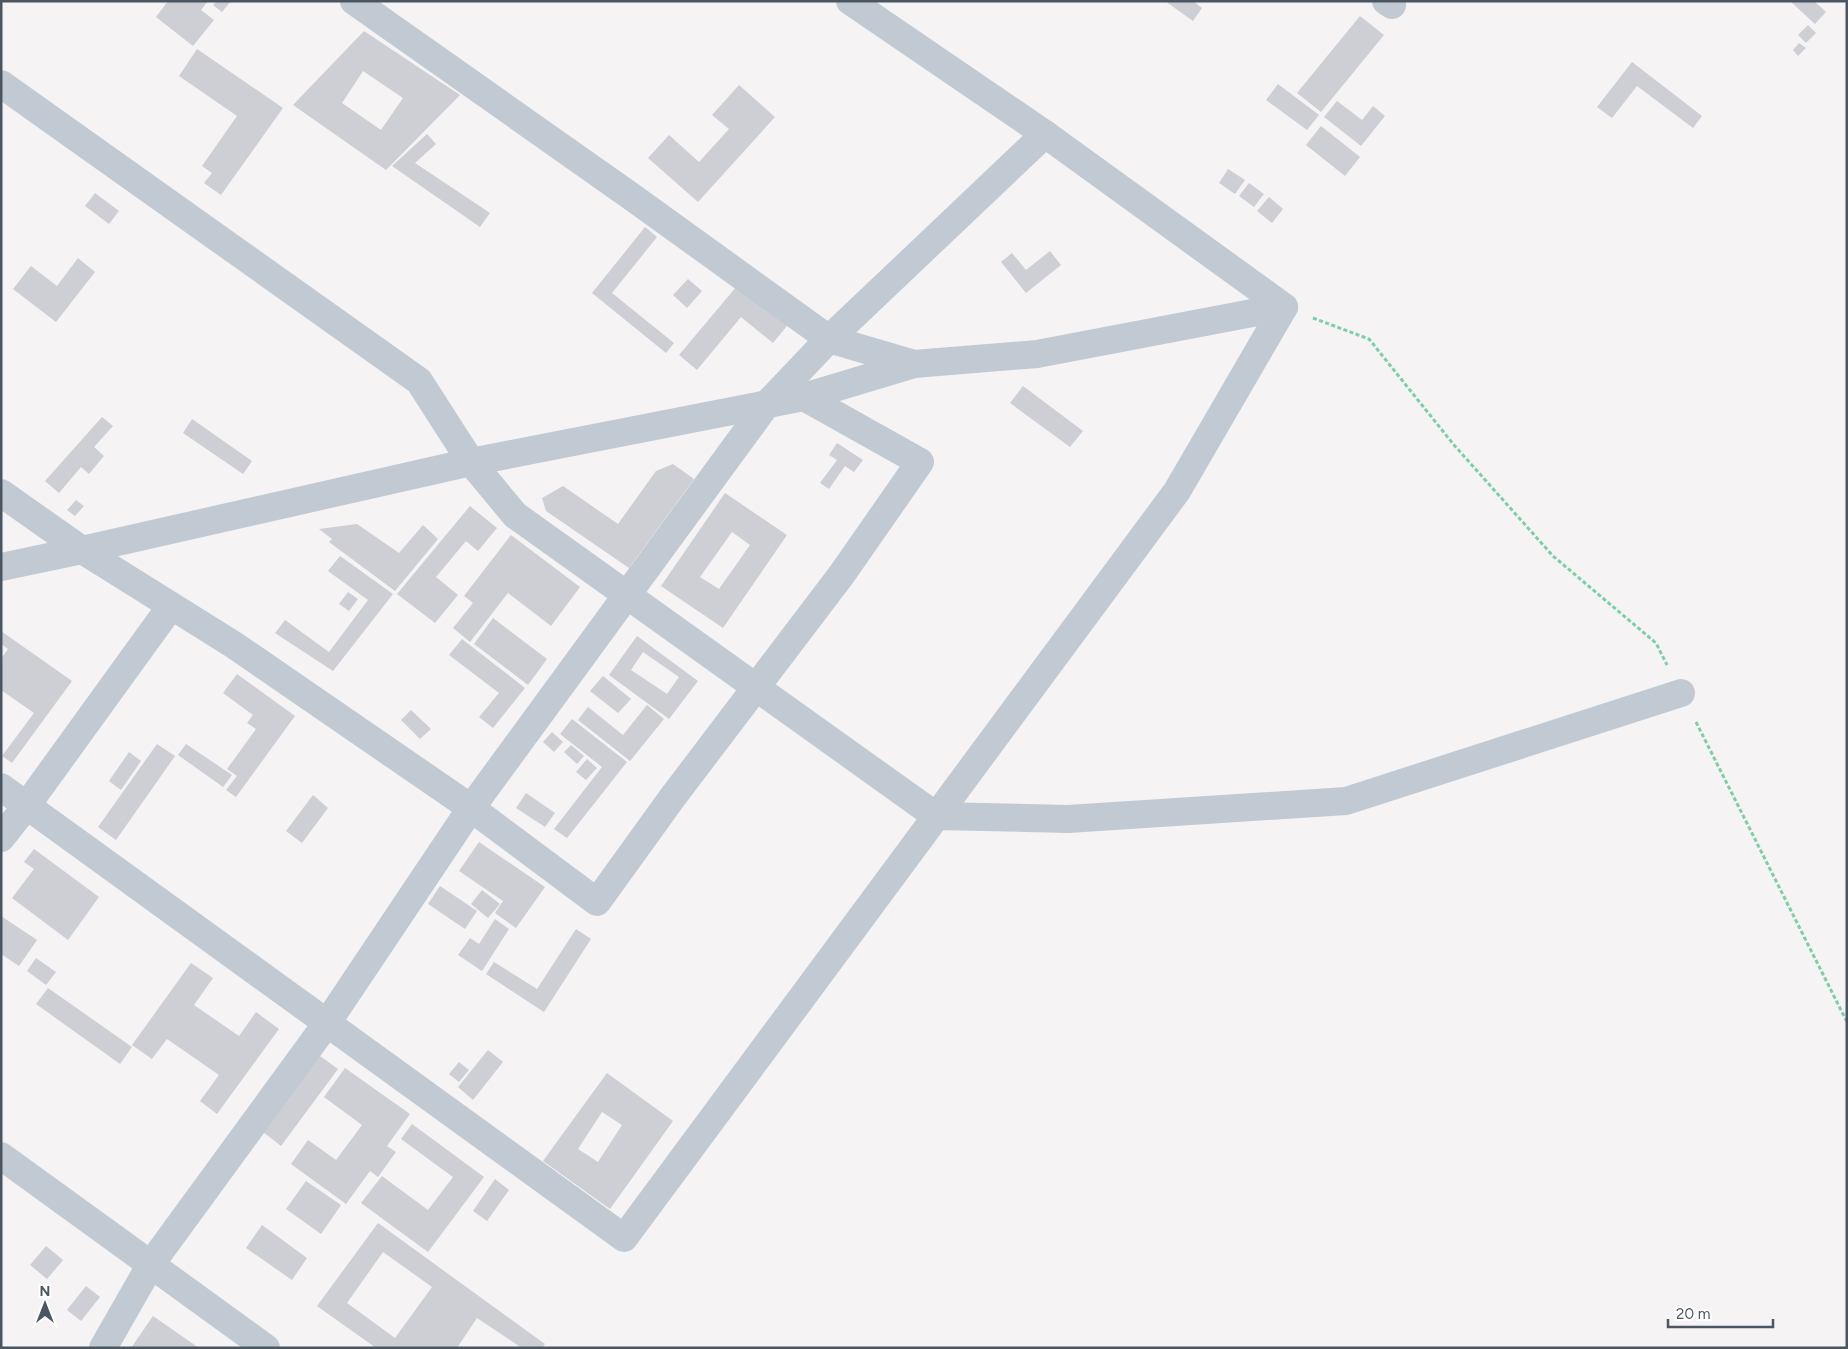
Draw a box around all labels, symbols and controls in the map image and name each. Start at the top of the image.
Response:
north arrow [20,1279,70,1329]
text: N [40,1283,50,1300]
scale bar [1668,1296,1773,1328]
text: 20 m [1676,1305,1710,1323]

